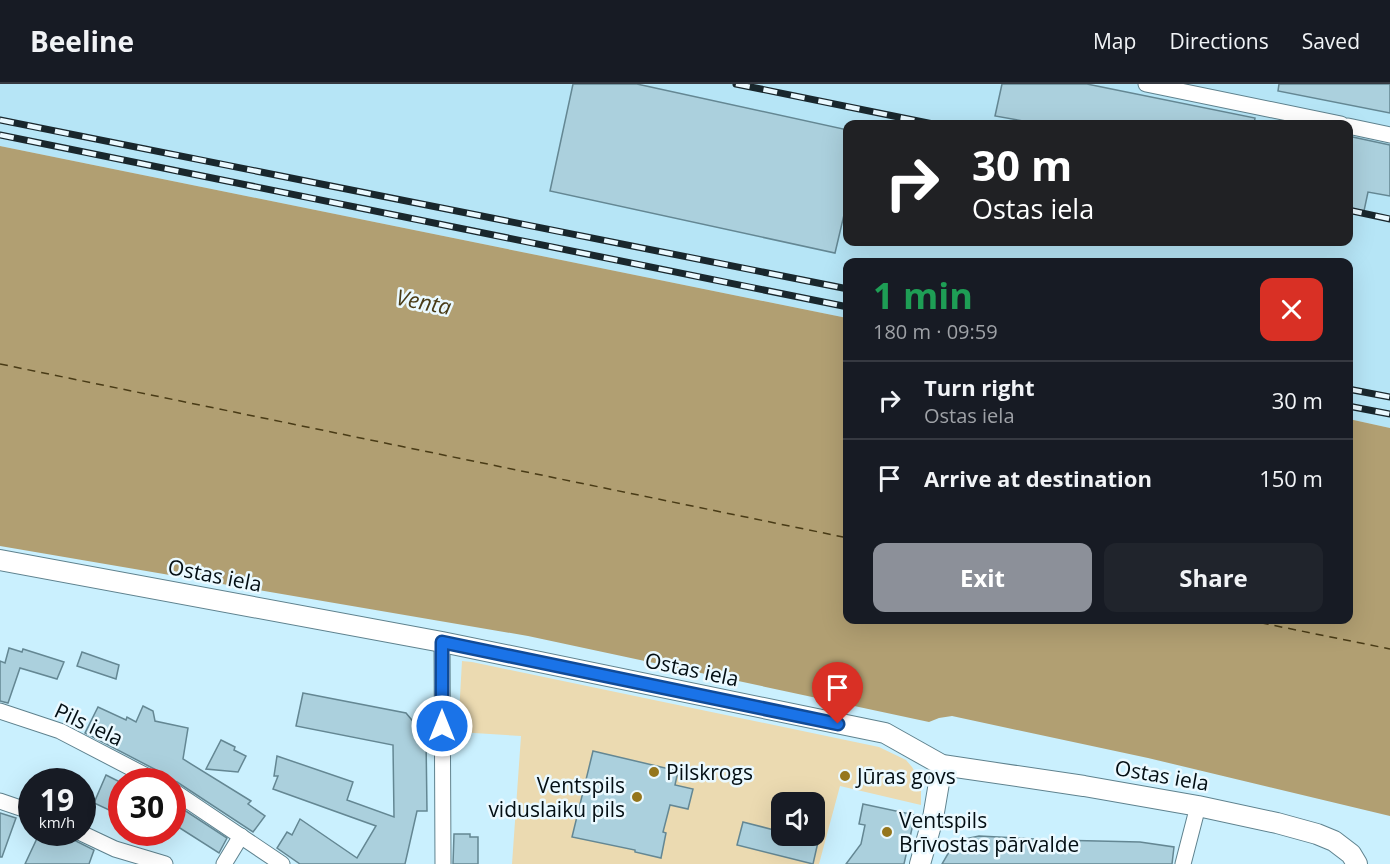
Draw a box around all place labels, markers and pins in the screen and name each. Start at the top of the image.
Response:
pin [812,662,863,724]
place label: Pilskrogs [666,758,753,786]
place label: Jūras govs [855,762,956,790]
marker: Pilskrogs [647,765,661,779]
marker: Jūras govs [838,769,852,783]
place label: Ventspils viduslaiku pils [488,771,625,823]
marker: Ventspils viduslaiku pils [630,790,644,804]
place label: Ventspils Brīvostas pārvalde [899,806,1079,858]
marker: Ventspils Brīvostas pārvalde [880,825,894,839]

